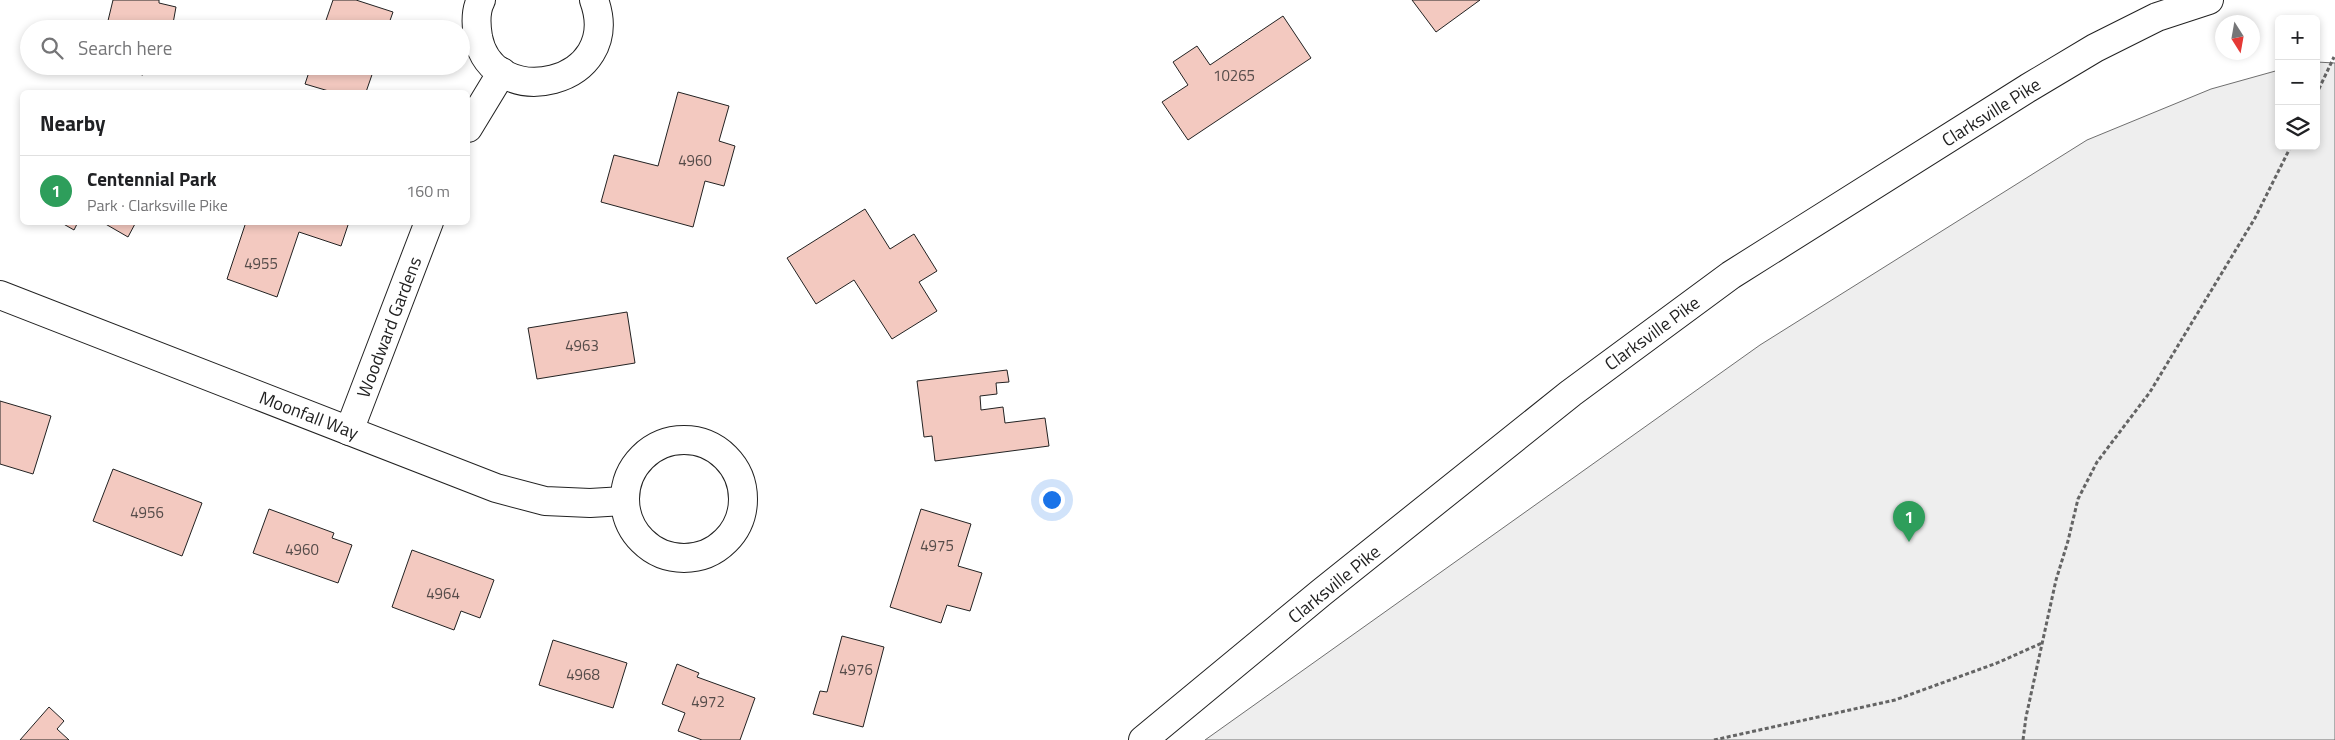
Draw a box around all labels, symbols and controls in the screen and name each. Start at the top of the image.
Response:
north arrow [2215,15,2260,60]
map controls [2275,15,2320,150]
button: + [2275,15,2320,60]
search box [20,20,470,75]
text: Search here [78,33,172,62]
icon: search [38,34,66,62]
button: − [2275,60,2320,105]
house number: 10265 [1213,64,1255,87]
street label: Clarksville Pike [1936,71,2046,153]
button: layers [2275,105,2320,150]
text: Nearby [40,107,105,139]
house number: 4960 [678,149,712,172]
text: Centennial Park [87,164,217,193]
text: 1 [52,179,60,203]
text: 160 m [406,179,450,203]
text: Park · Clarksville Pike [87,193,228,217]
house number: 4955 [244,252,278,275]
street label: Woodward Gardens [350,253,428,401]
street label: Clarksville Pike [1599,289,1705,377]
house number: 4963 [565,334,599,357]
street label: Moonfall Way [255,384,363,446]
your location [1039,487,1065,513]
house number: 4956 [130,501,164,524]
pin: 1 [1893,501,1925,542]
house number: 4975 [920,534,954,557]
house number: 4960 [285,538,319,561]
street label: Clarksville Pike [1282,538,1386,630]
house number: 4964 [426,582,460,605]
house number: 4976 [839,658,873,681]
house number: 4968 [566,663,600,686]
house number: 4972 [691,690,725,713]

